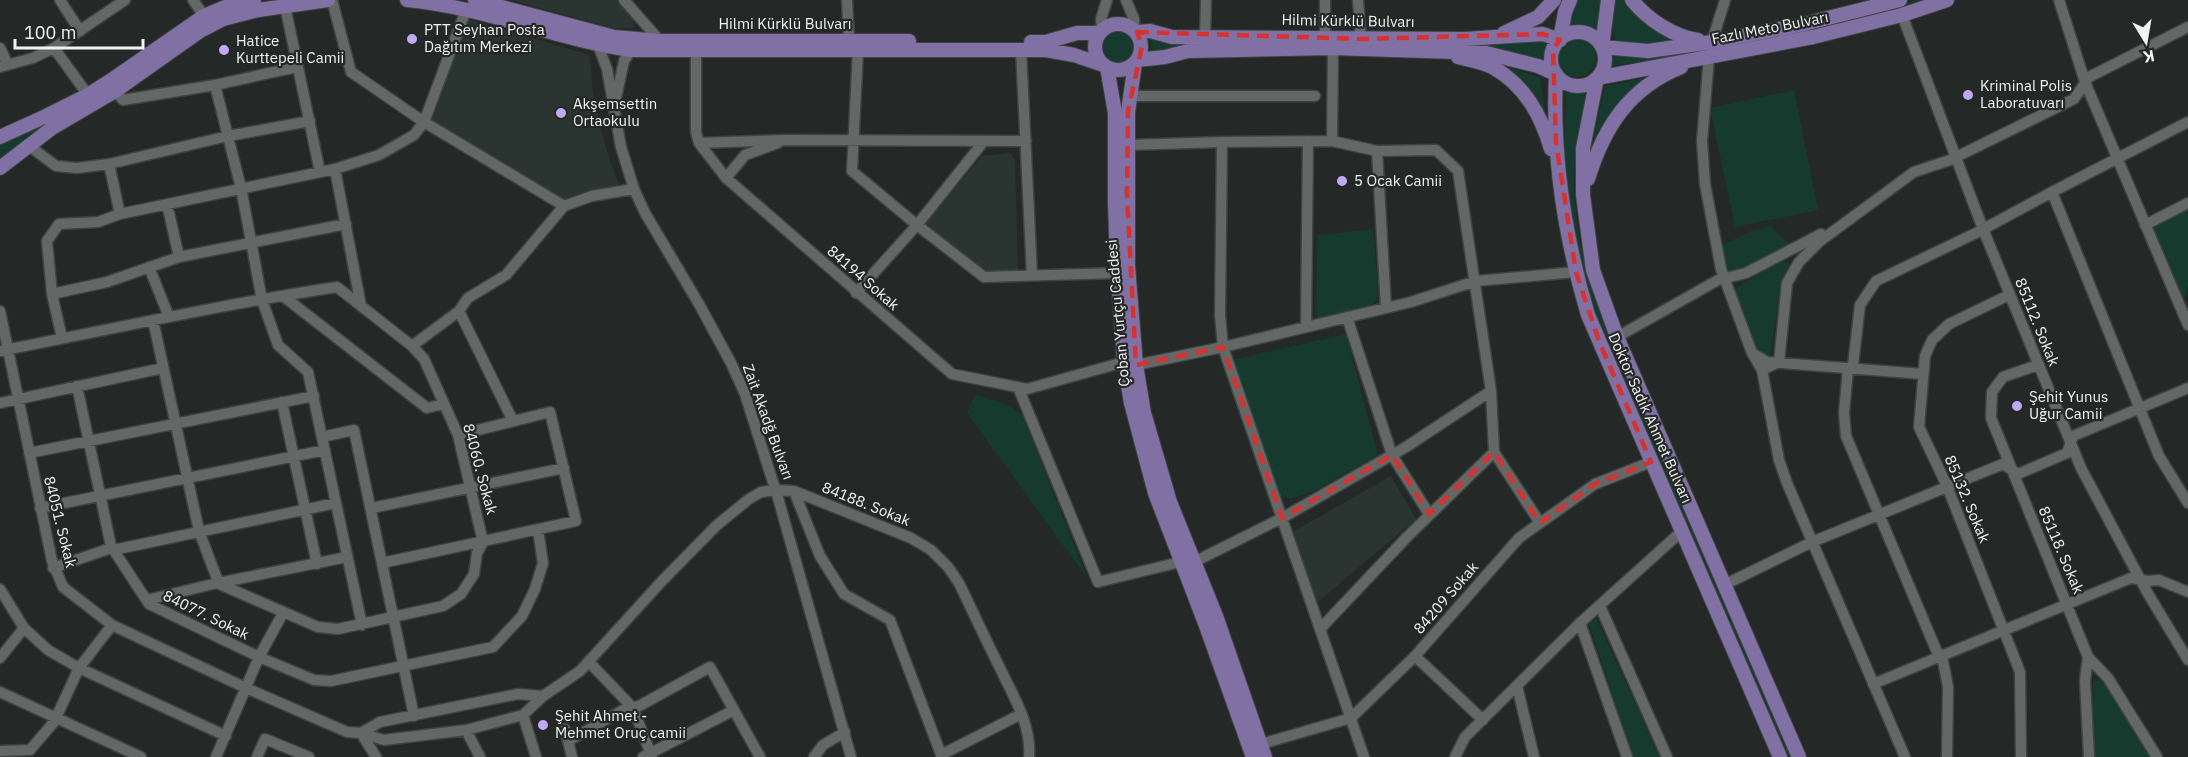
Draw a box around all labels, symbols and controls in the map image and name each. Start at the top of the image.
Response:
street label: Fazlı Meto Bulvarı [1710,7,1830,48]
street label: Hilmi Kürklü Bulvarı [1281,10,1415,31]
scale bar [15,12,142,50]
north arrow [2116,12,2176,72]
street label: Hilmi Kürklü Bulvarı [718,14,852,33]
place label: PTT Seyhan Posta Dağıtım Merkezi [424,20,545,56]
text: 100 m [24,21,76,44]
place label: Hatice Kurttepeli Camii [236,31,344,67]
marker: PTT Seyhan Posta Dağıtım Merkezi [405,32,419,46]
marker: Hatice Kurttepeli Camii [217,43,231,57]
text: K [2141,46,2156,68]
place label: Kriminal Polis Laboratuvarı [1980,76,2072,112]
marker: Kriminal Polis Laboratuvarı [1961,88,1975,102]
place label: Akşemsettin Ortaokulu [573,94,657,130]
marker: Akşemsettin Ortaokulu [554,106,568,120]
place label: 5 Ocak Camii [1354,171,1442,190]
marker: 5 Ocak Camii [1335,174,1349,188]
street label: Çoban Yurtçu Caddesi [1102,239,1133,388]
street label: 84194 Sokak [823,241,903,314]
street label: 85112. Sokak [2011,275,2064,369]
street label: Doktor Sadık Ahmet Bulvarı [1604,330,1697,506]
street label: Zait Akadğ Bulvarı [739,361,798,482]
place label: Şehit Yunus Uğur Camii [2029,387,2108,423]
marker: Şehit Yunus Uğur Camii [2010,399,2024,413]
street label: 84060. Sokak [459,421,502,517]
street label: 85132. Sokak [1940,452,1995,546]
street label: 84051. Sokak [40,474,81,570]
street label: 84188. Sokak [819,477,913,530]
street label: 85118. Sokak [2034,503,2089,597]
street label: 84209 Sokak [1409,558,1482,638]
street label: 84077. Sokak [160,586,252,644]
place label: Şehit Ahmet - Mehmet Oruç camii [555,706,686,742]
marker: Şehit Ahmet - Mehmet Oruç camii [536,718,550,732]

